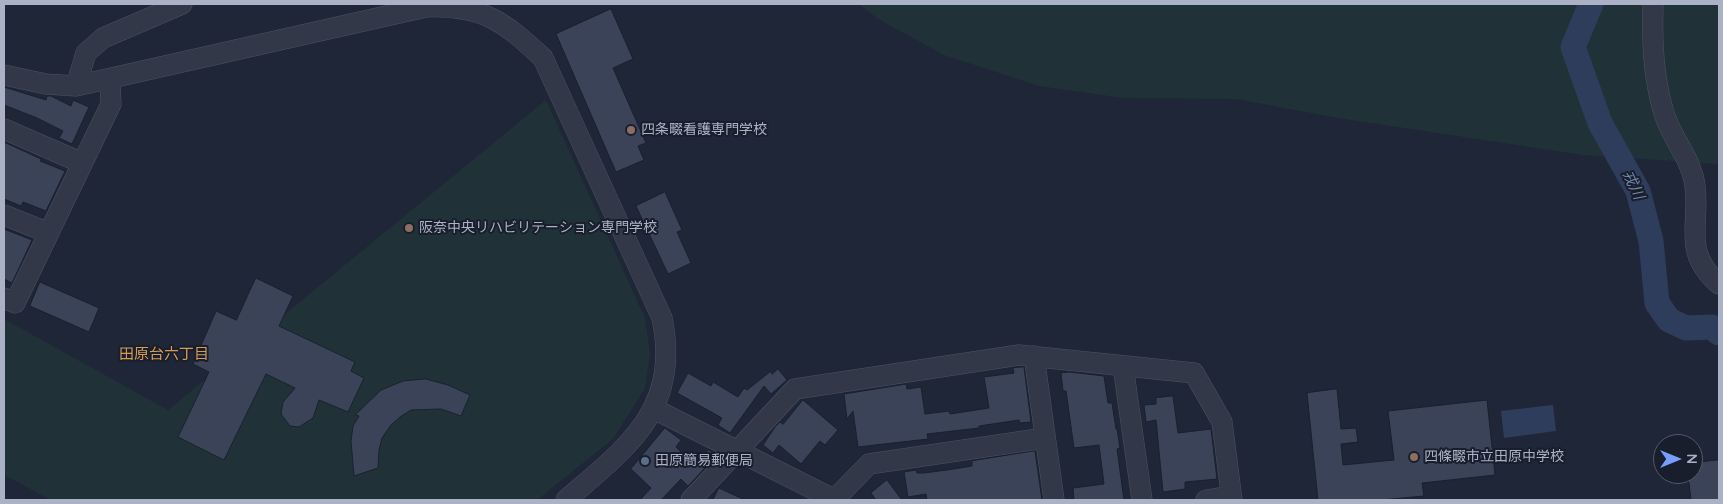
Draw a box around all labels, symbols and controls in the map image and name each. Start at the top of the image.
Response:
place label: 四条畷看護専門学校 [641,122,767,138]
marker: 四条畷看護専門学校 [625,124,637,136]
water label: 戎川 [1619,168,1647,202]
place label: 阪奈中央リハビリテーション専門学校 [419,220,657,236]
marker: 阪奈中央リハビリテーション専門学校 [403,222,415,234]
district label: 田原台六丁目 [119,345,209,363]
north arrow [1653,434,1703,484]
place label: 四條畷市立田原中学校 [1424,449,1564,465]
marker: 四條畷市立田原中学校 [1408,451,1420,463]
place label: 田原簡易郵便局 [655,453,753,469]
text: N [1683,454,1701,464]
marker: 田原簡易郵便局 [639,455,651,467]

